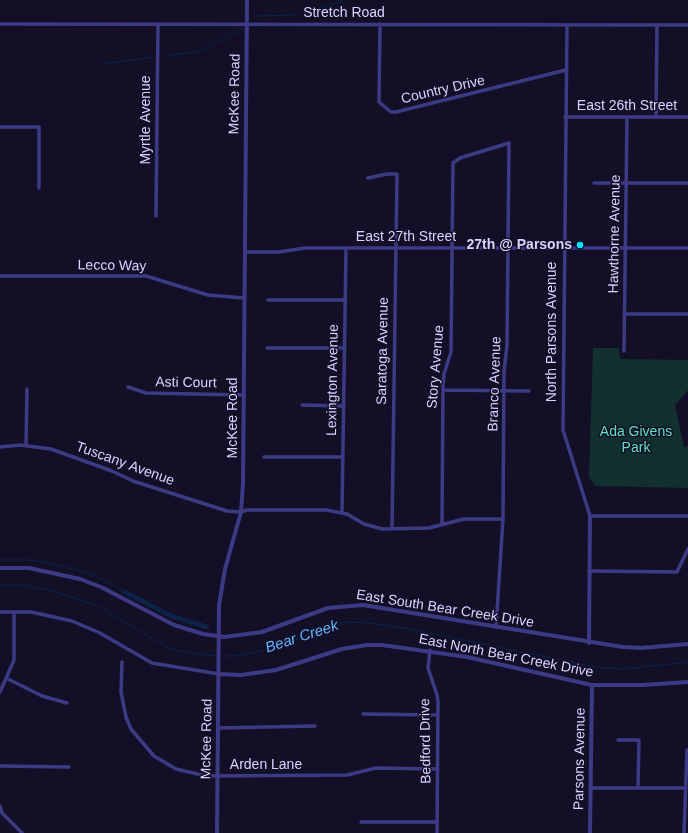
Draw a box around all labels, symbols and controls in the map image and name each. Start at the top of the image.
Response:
street label: Stretch Road [303,5,385,21]
street label: McKee Road [226,53,244,135]
street label: Country Drive [399,72,487,108]
street label: Myrtle Avenue [138,75,154,165]
street label: East 26th Street [577,98,677,114]
street label: Hawthorne Avenue [606,174,624,294]
street label: East 27th Street [356,229,456,245]
place label: 27th @ Parsons [467,237,572,253]
marker: 27th @ Parsons [575,240,585,250]
street label: Lecco Way [77,257,147,275]
street label: North Parsons Avenue [544,262,560,402]
street label: Saratoga Avenue [374,297,392,405]
street label: Lexington Avenue [324,324,342,436]
street label: Story Avenue [424,325,448,409]
street label: Branco Avenue [485,336,505,432]
street label: Asti Court [155,374,217,392]
street label: McKee Road [225,378,241,458]
park label: Ada Givens Park [600,424,672,456]
street label: Tuscany Avenue [73,438,177,490]
street label: East South Bear Creek Drive [355,587,535,631]
water label: Bear Creek [263,617,341,657]
street label: East North Bear Creek Drive [417,631,595,681]
street label: McKee Road [198,698,216,780]
street label: Bedford Drive [417,698,435,784]
street label: Parsons Avenue [571,708,589,810]
street label: Arden Lane [230,757,302,773]

